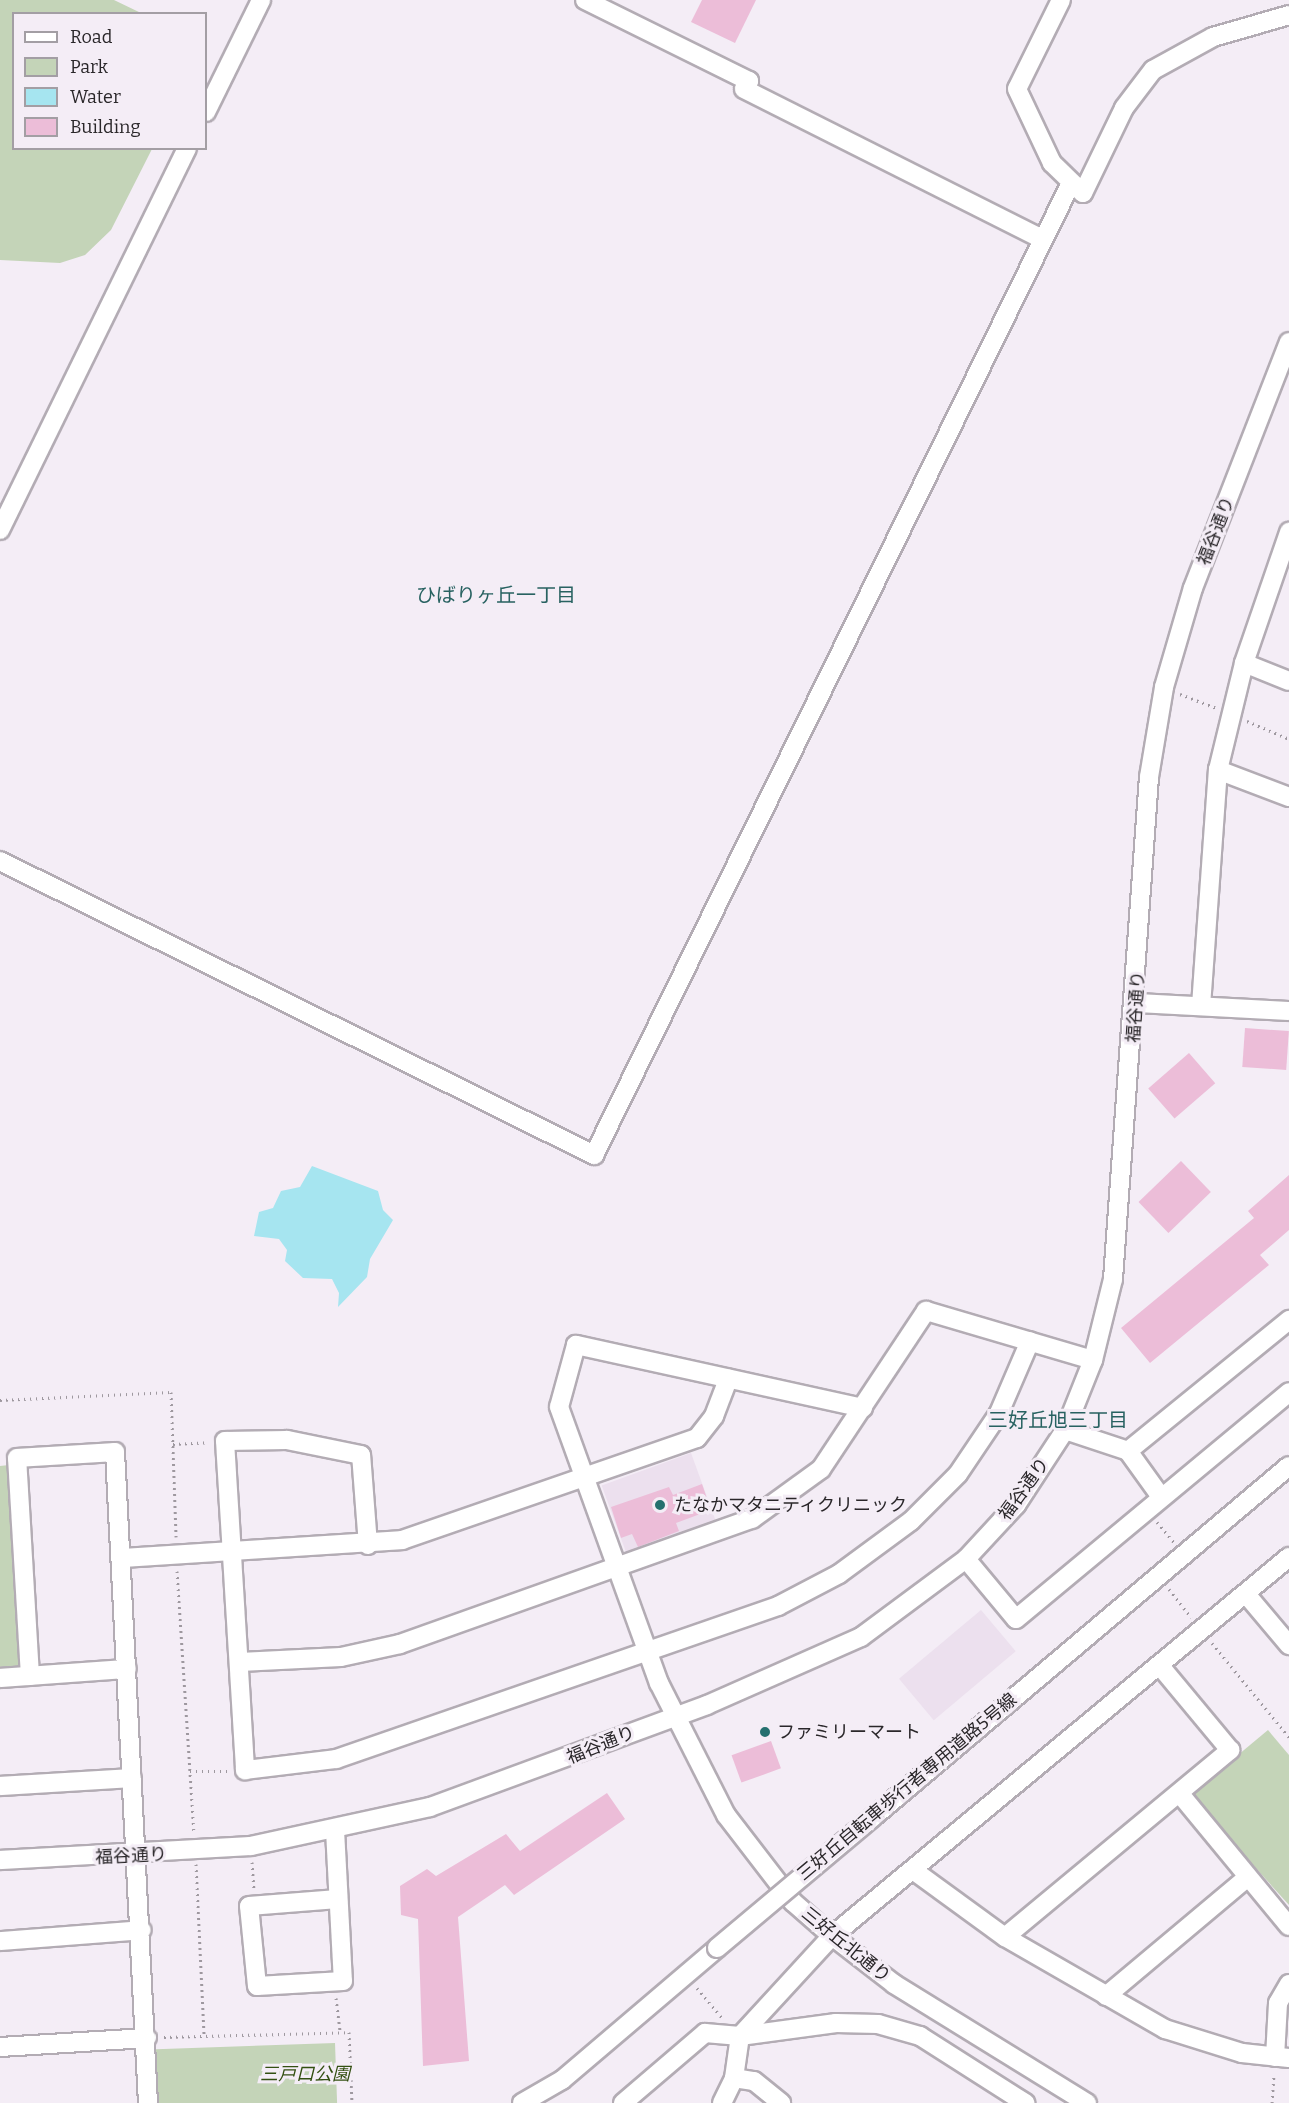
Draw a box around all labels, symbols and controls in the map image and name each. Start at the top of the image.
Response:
legend [12,12,207,150]
text: Road [70,26,112,48]
text: Park [70,56,108,78]
text: Water [70,86,121,108]
text: Building [70,116,141,138]
street label: 福谷通り [1193,494,1239,568]
district label: ひばりヶ丘一丁目 [416,583,576,607]
street label: 福谷通り [1123,970,1149,1044]
district label: 三好丘旭三丁目 [988,1408,1128,1432]
street label: 福谷通り [994,1454,1054,1524]
place label: たなかマタニティクリニック [674,1494,908,1516]
marker: たなかマタニティクリニック [651,1496,669,1514]
street label: 三好丘自転車歩行者専用道路5号線 [793,1689,1021,1885]
place label: ファミリーマート [777,1721,921,1743]
street label: 福谷通り [564,1722,638,1768]
marker: ファミリーマート [758,1725,772,1739]
street label: 福谷通り [94,1843,168,1869]
street label: 三好丘北通り [797,1903,895,1987]
park label: 三戸口公園 [260,2063,350,2085]

